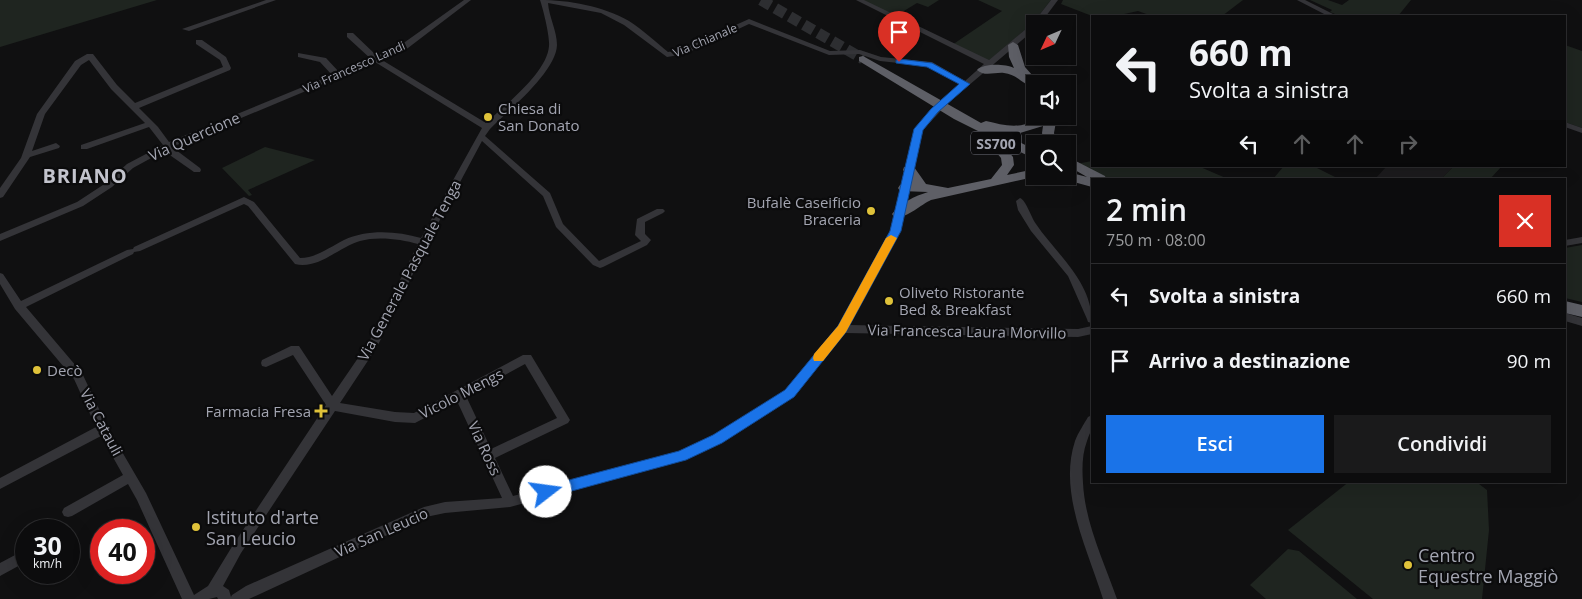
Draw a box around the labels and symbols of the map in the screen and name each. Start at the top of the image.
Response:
pin [878,11,920,62]
north arrow [1026,15,1076,65]
street label: Via Chianale [670,19,740,61]
street label: Via Francesco Landi [300,37,408,97]
place label: Chiesa di San Donato [498,98,579,135]
street label: Via Quercione [145,107,243,165]
marker: Chiesa di San Donato [482,111,494,123]
road number: SS700 [971,132,1021,154]
district label: BRIANO [42,162,128,189]
street label: Via Generale Pasquale Tenga [353,176,465,364]
place label: Bufalè Caseificio Braceria [747,192,861,229]
marker: Bufalè Caseificio Braceria [865,205,877,217]
place label: Oliveto Ristorante Bed & Breakfast [899,282,1024,319]
marker: Oliveto Ristorante Bed & Breakfast [883,295,895,307]
street label: Via Francesca Laura Morvillo [867,319,1067,343]
place label: Decò [47,360,83,380]
street label: Vicolo Mengs [415,363,507,423]
marker: Decò [31,364,43,376]
street label: Via Catauli [76,385,128,459]
place label: Farmacia Fresa [206,401,311,421]
marker: Farmacia Fresa [315,405,327,417]
street label: Via Ross [464,418,506,478]
position arrow [519,465,571,517]
street label: Via San Leucio [331,503,431,561]
place label: Istituto d'arte San Leucio [206,505,319,550]
speed limit sign: 40 [90,519,155,584]
marker: Istituto d'arte San Leucio [190,521,202,533]
place label: Centro Equestre Maggiò [1418,543,1558,588]
marker: Centro Equestre Maggiò [1402,559,1414,571]

